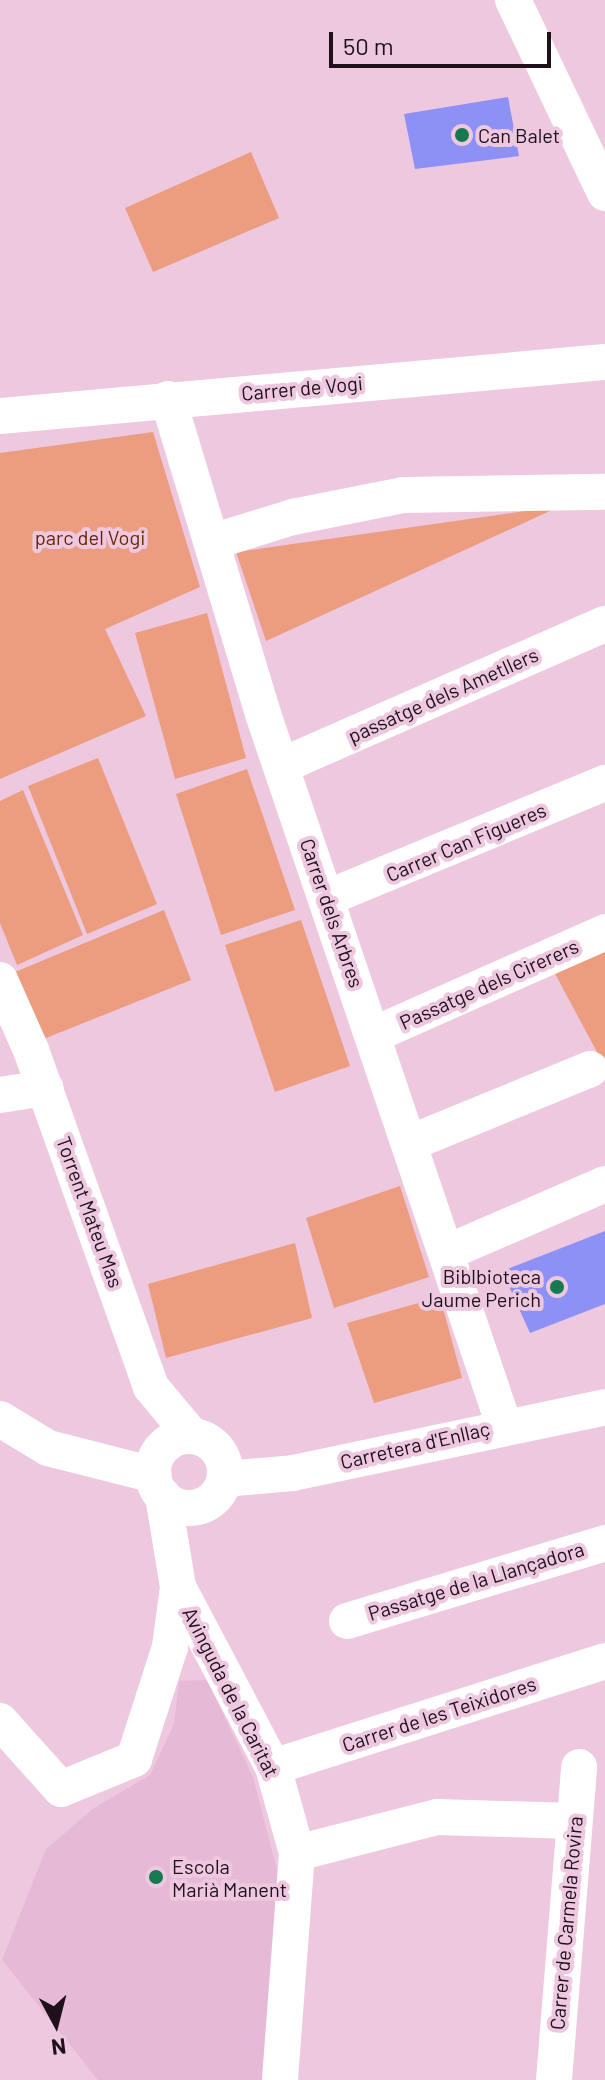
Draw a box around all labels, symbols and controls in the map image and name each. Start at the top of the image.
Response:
scale bar [333,16,555,66]
text: 50 m [343,31,394,60]
place label: Can Balet [478,123,560,147]
marker: Can Balet [453,126,471,144]
street label: Carrer de Vogi [240,371,364,405]
park label: parc del Vogi [35,525,145,549]
street label: passatge dels Ametllers [344,642,542,748]
street label: Carrer Can Figueres [382,797,550,887]
street label: Carrer dels Arbres [295,835,369,991]
street label: Passatge dels Cirerers [396,934,582,1034]
street label: Torrent Mateu Mas [52,1133,128,1291]
place label: Biblbioteca Jaume Perich [422,1264,541,1311]
marker: Biblbioteca Jaume Perich [548,1278,566,1296]
street label: Carretera d'Enllaç [338,1416,492,1474]
street label: Passatge de la Llançadora [365,1537,587,1625]
street label: Avinguda de la Caritat [178,1603,284,1781]
street label: Carrer de les Teixidores [339,1671,539,1757]
street label: Carrer de Carmela Rovira [545,1815,587,2031]
place label: Escola Marià Manent [172,1854,287,1901]
marker: Escola Marià Manent [147,1868,165,1886]
north arrow [16,1984,96,2064]
text: N [50,2034,68,2062]

